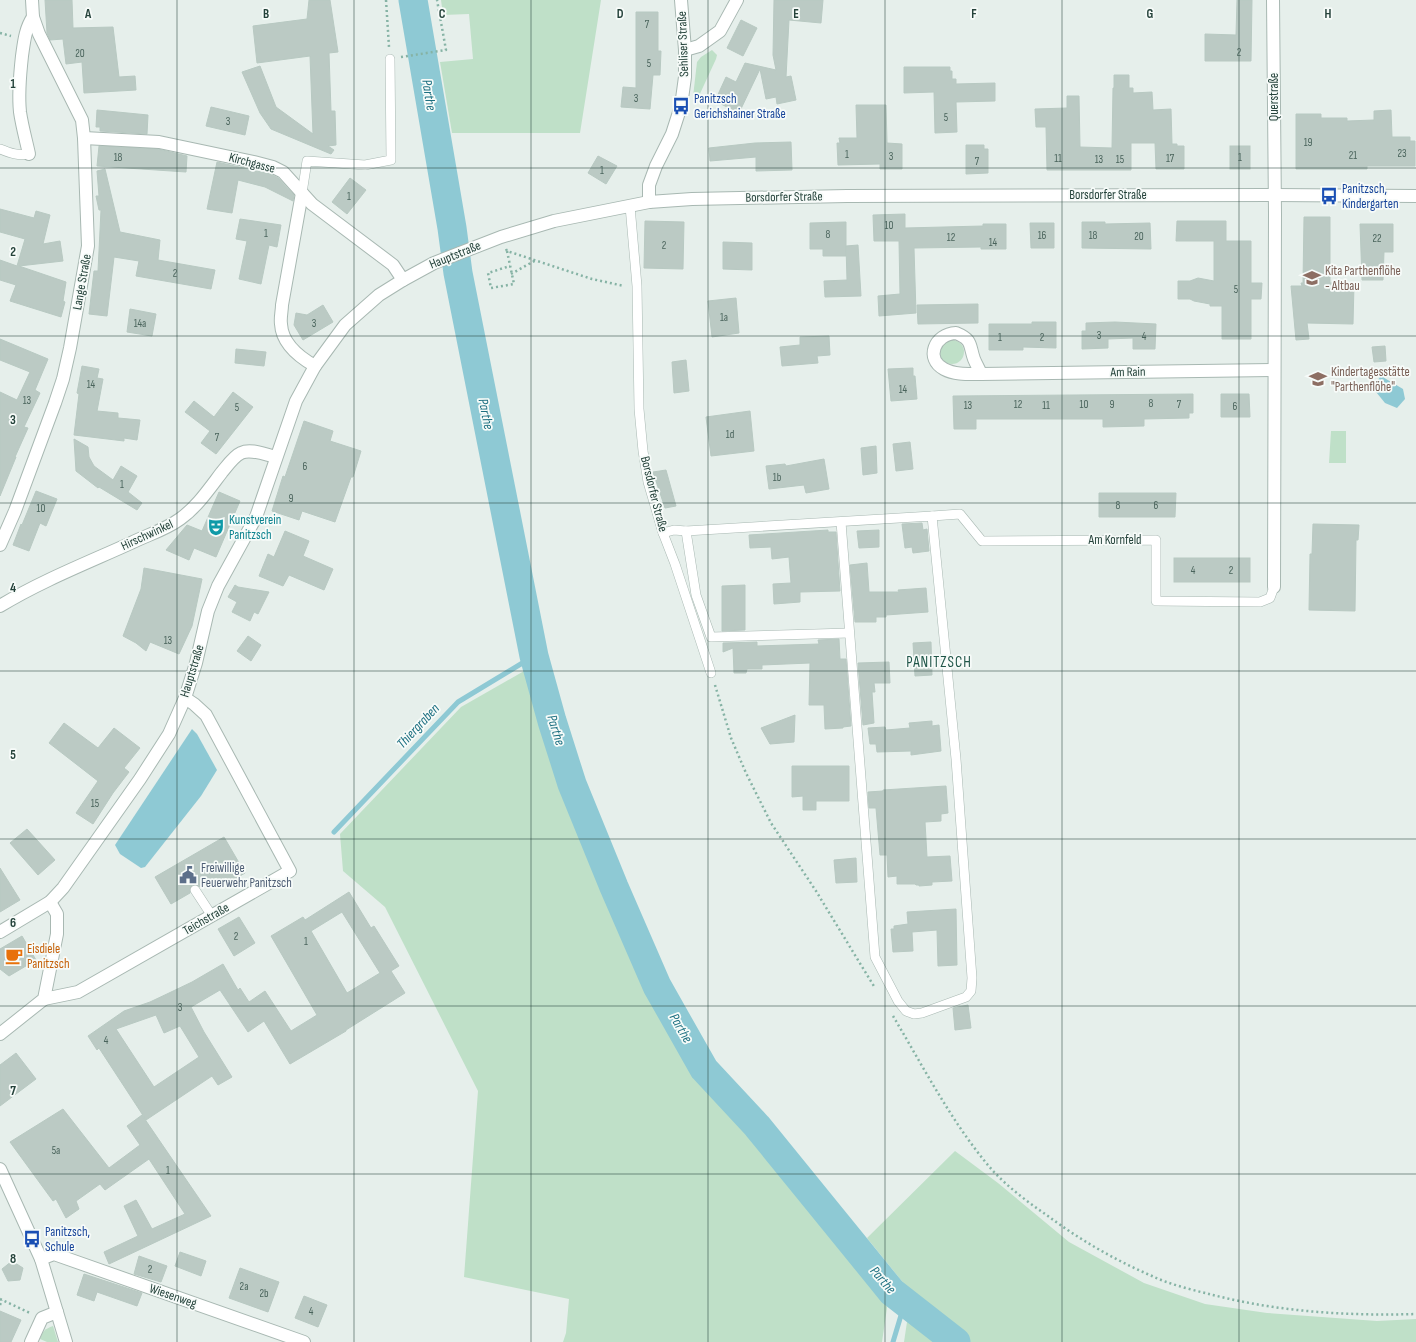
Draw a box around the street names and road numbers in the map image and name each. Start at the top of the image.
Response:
street label: Sehliser Straße [674,11,692,77]
street label: Querstraße [1266,73,1282,121]
street label: Kirchgasse [227,149,277,177]
street label: Borsdorfer Straße [1069,187,1147,203]
street label: Borsdorfer Straße [745,188,823,206]
street label: Hauptstraße [427,237,483,273]
street label: Lange Straße [69,253,95,311]
street label: Am Rain [1109,364,1146,380]
street label: Borsdorfer Straße [637,455,671,533]
street label: Hirschwinkel [118,516,176,554]
street label: Am Kornfeld [1087,532,1142,548]
street label: Hauptstraße [176,643,208,699]
street label: Teichstraße [180,899,232,939]
street label: Wiesenweg [147,1280,199,1312]

